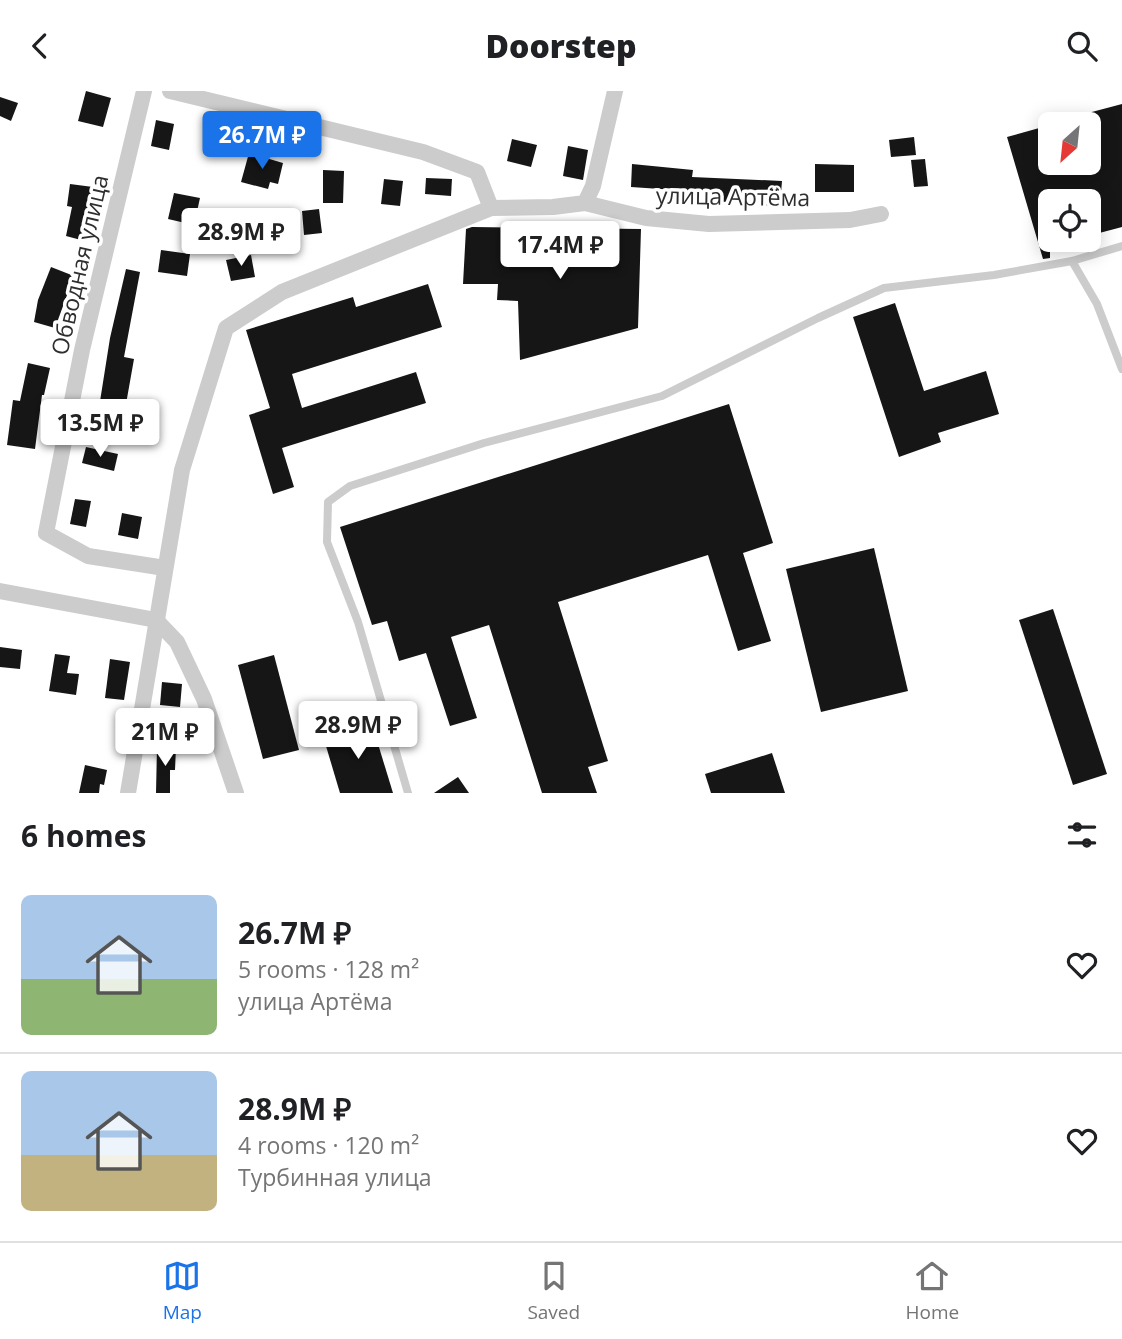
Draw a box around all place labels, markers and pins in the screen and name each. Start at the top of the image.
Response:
pin: 26.7M ₽ [197,111,327,171]
pin: 28.9M ₽ [176,209,306,268]
pin: 17.4M ₽ [495,221,625,281]
pin: 13.5M ₽ [35,399,165,459]
pin: 28.9M ₽ [293,701,423,761]
pin: 21M ₽ [116,709,214,768]

